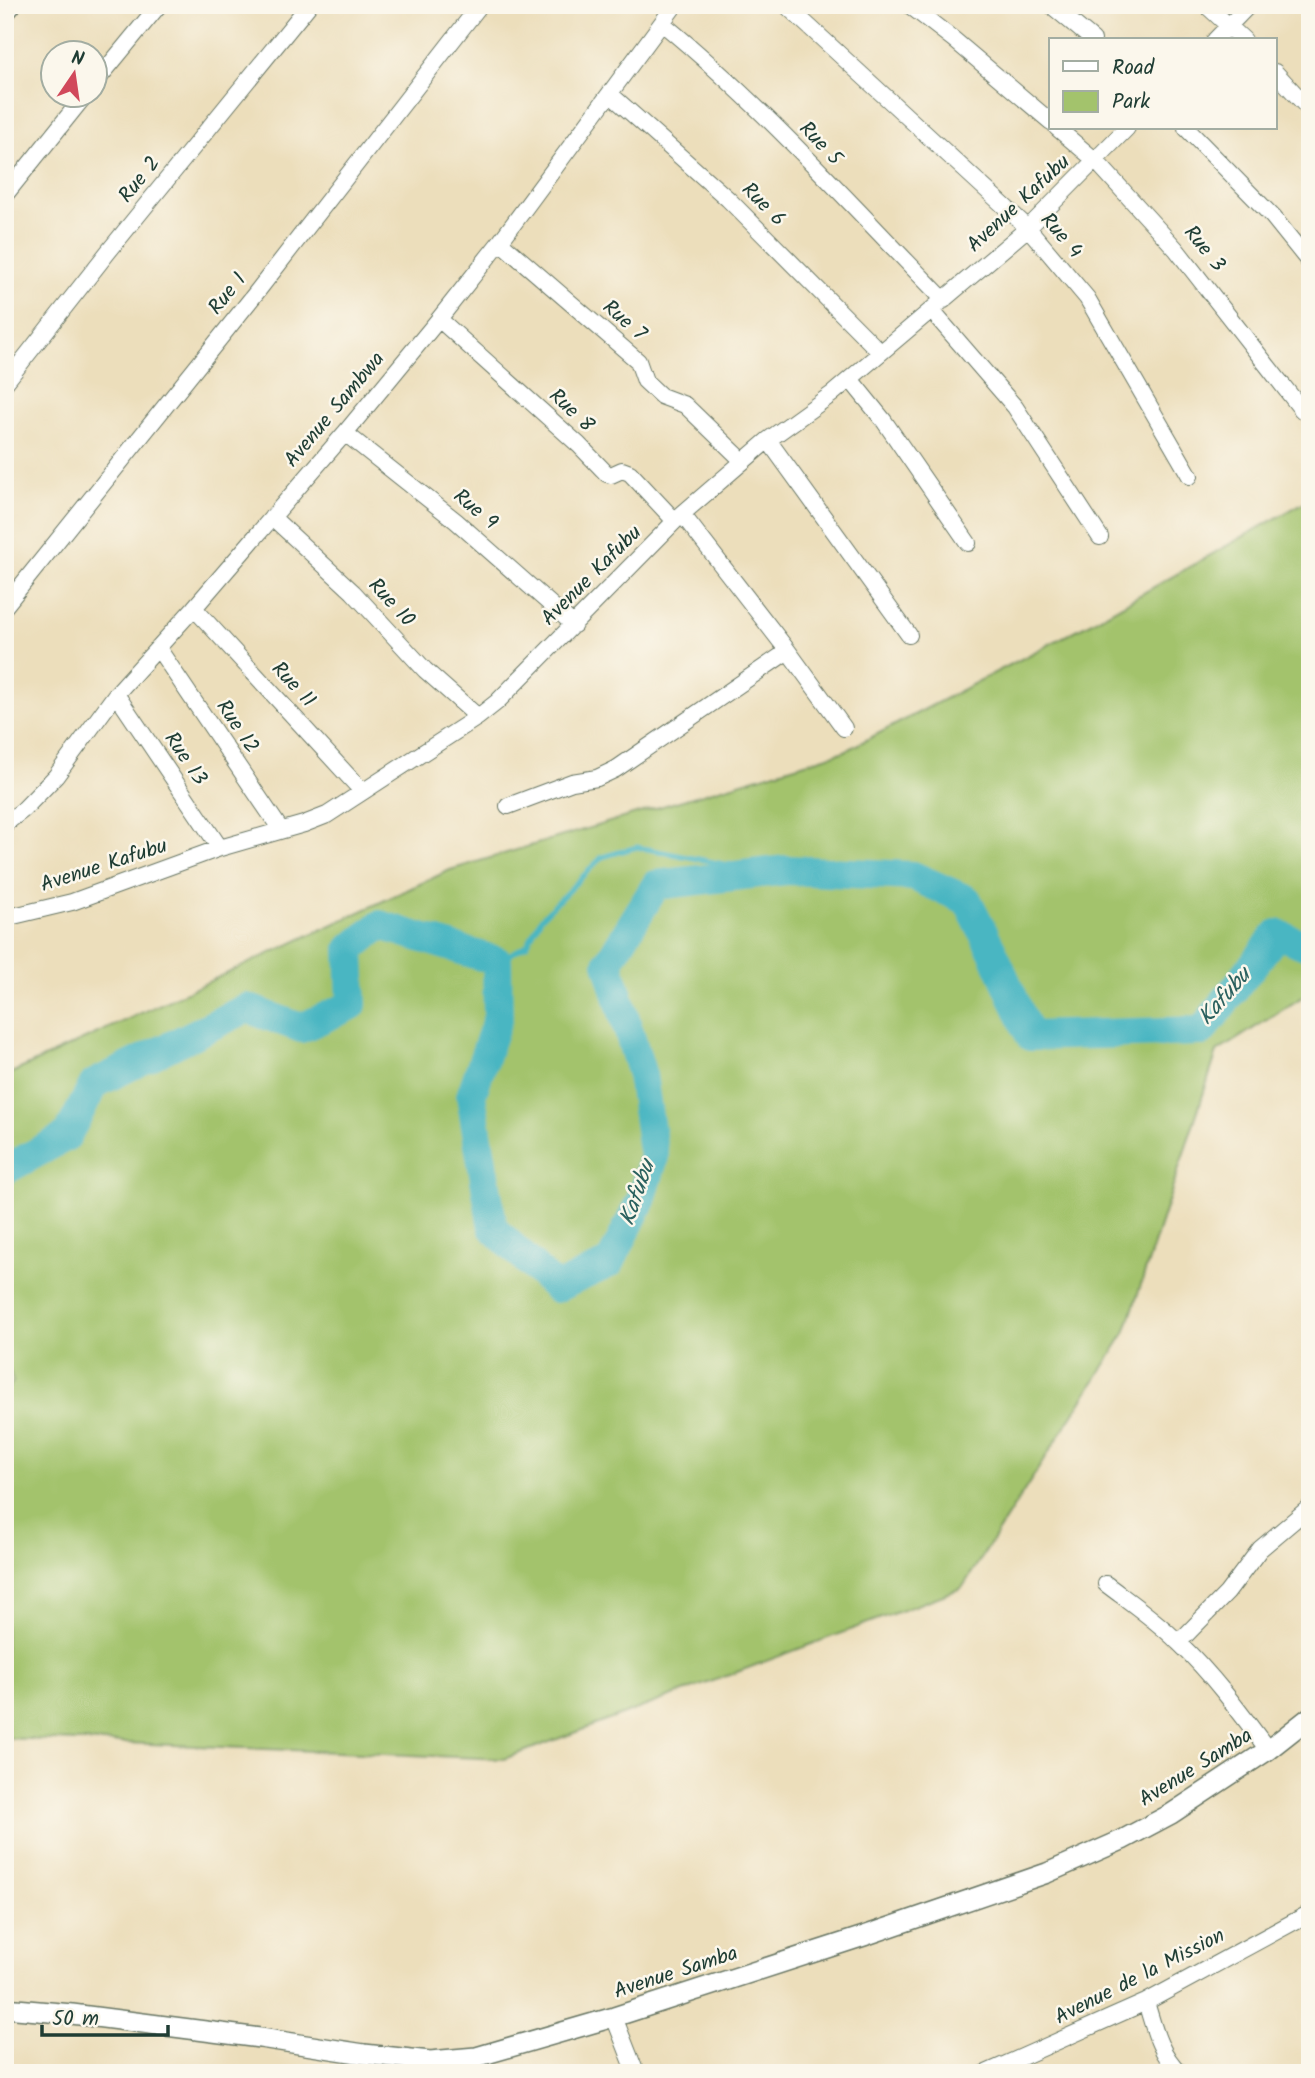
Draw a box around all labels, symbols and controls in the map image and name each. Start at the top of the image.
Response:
north arrow [38,38,108,108]
legend [1049,38,1276,130]
text: N [68,43,87,75]
text: Road [1112,52,1155,85]
text: Park [1112,86,1150,119]
street label: Rue 5 [790,114,851,175]
street label: Avenue Kafubu [960,147,1078,261]
street label: Rue 2 [111,149,169,211]
street label: Rue 6 [733,175,793,235]
street label: Rue 4 [1032,206,1090,266]
street label: Rue 3 [1175,218,1233,280]
street label: Rue 1 [200,265,256,323]
street label: Rue 7 [594,292,655,351]
street label: Avenue Sambwa [276,345,394,475]
street label: Rue 8 [540,381,602,441]
street label: Rue 9 [445,481,505,539]
street label: Avenue Kafubu [534,518,650,634]
street label: Rue 10 [359,571,423,635]
street label: Rue 11 [263,654,323,716]
street label: Rue 12 [207,693,267,761]
street label: Rue 13 [155,725,215,793]
street label: Avenue Kafubu [36,830,172,902]
water label: Kafubu [1189,958,1263,1034]
water label: Kafubu [610,1153,667,1231]
street label: Avenue Samba [1133,1720,1259,1816]
street label: Avenue de la Mission [1049,1920,1231,2034]
street label: Avenue Samba [610,1937,742,2009]
scale bar [42,1994,168,2038]
text: 50 m [52,2003,99,2036]

